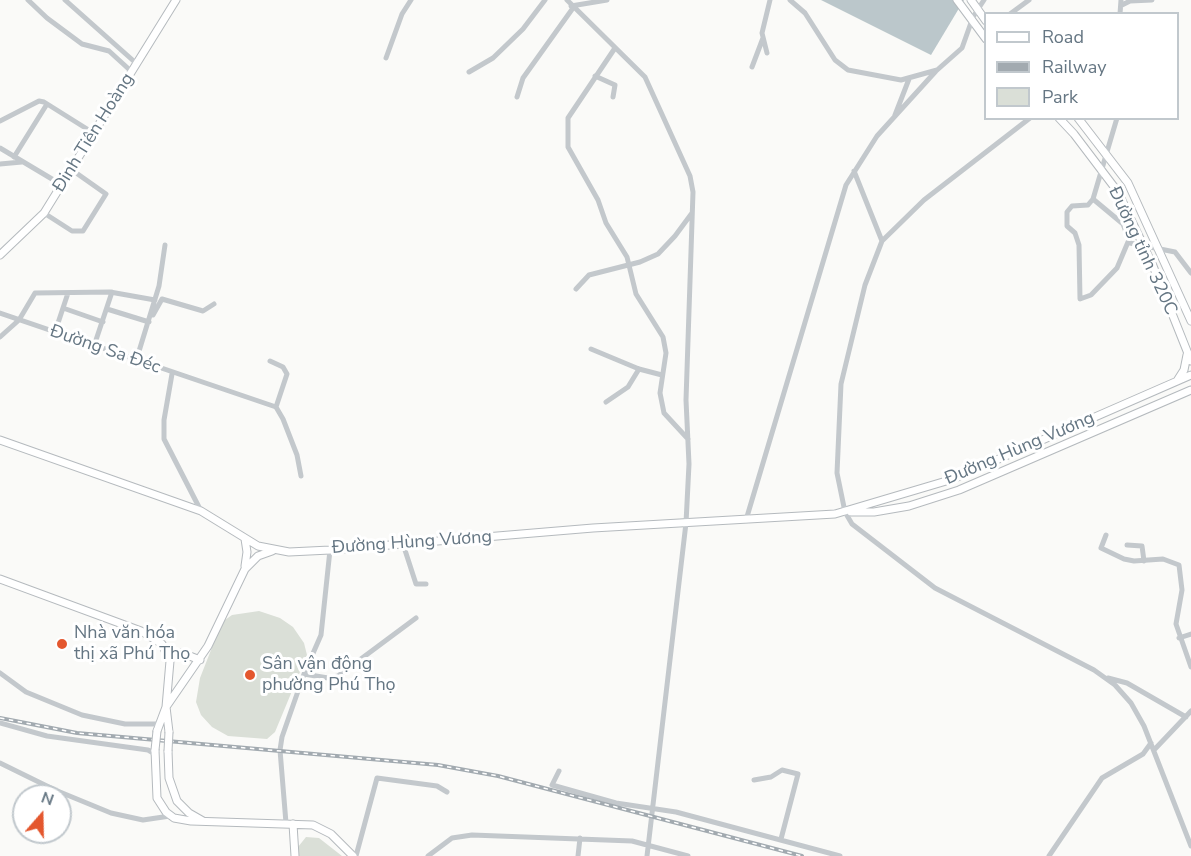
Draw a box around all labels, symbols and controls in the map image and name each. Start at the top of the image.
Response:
legend [984,12,1179,120]
text: Road [1042,25,1084,49]
text: Railway [1042,55,1107,79]
street label: Đinh Tiên Hoàng [49,70,139,196]
text: Park [1042,85,1078,109]
street label: Đường tỉnh 320C [1103,183,1181,319]
street label: Đường Sa Đéc [47,321,163,379]
street label: Đường Hùng Vương [942,408,1098,490]
street label: Đường Hùng Vương [331,527,493,559]
place label: Nhà văn hóa thị xã Phú Thọ [74,623,190,666]
marker: Nhà văn hóa thị xã Phú Thọ [55,637,69,651]
place label: Sân vận động phường Phú Thọ [262,654,396,696]
marker: Sân vận động phường Phú Thọ [243,668,257,682]
north arrow [12,784,72,844]
text: N [38,787,57,811]

